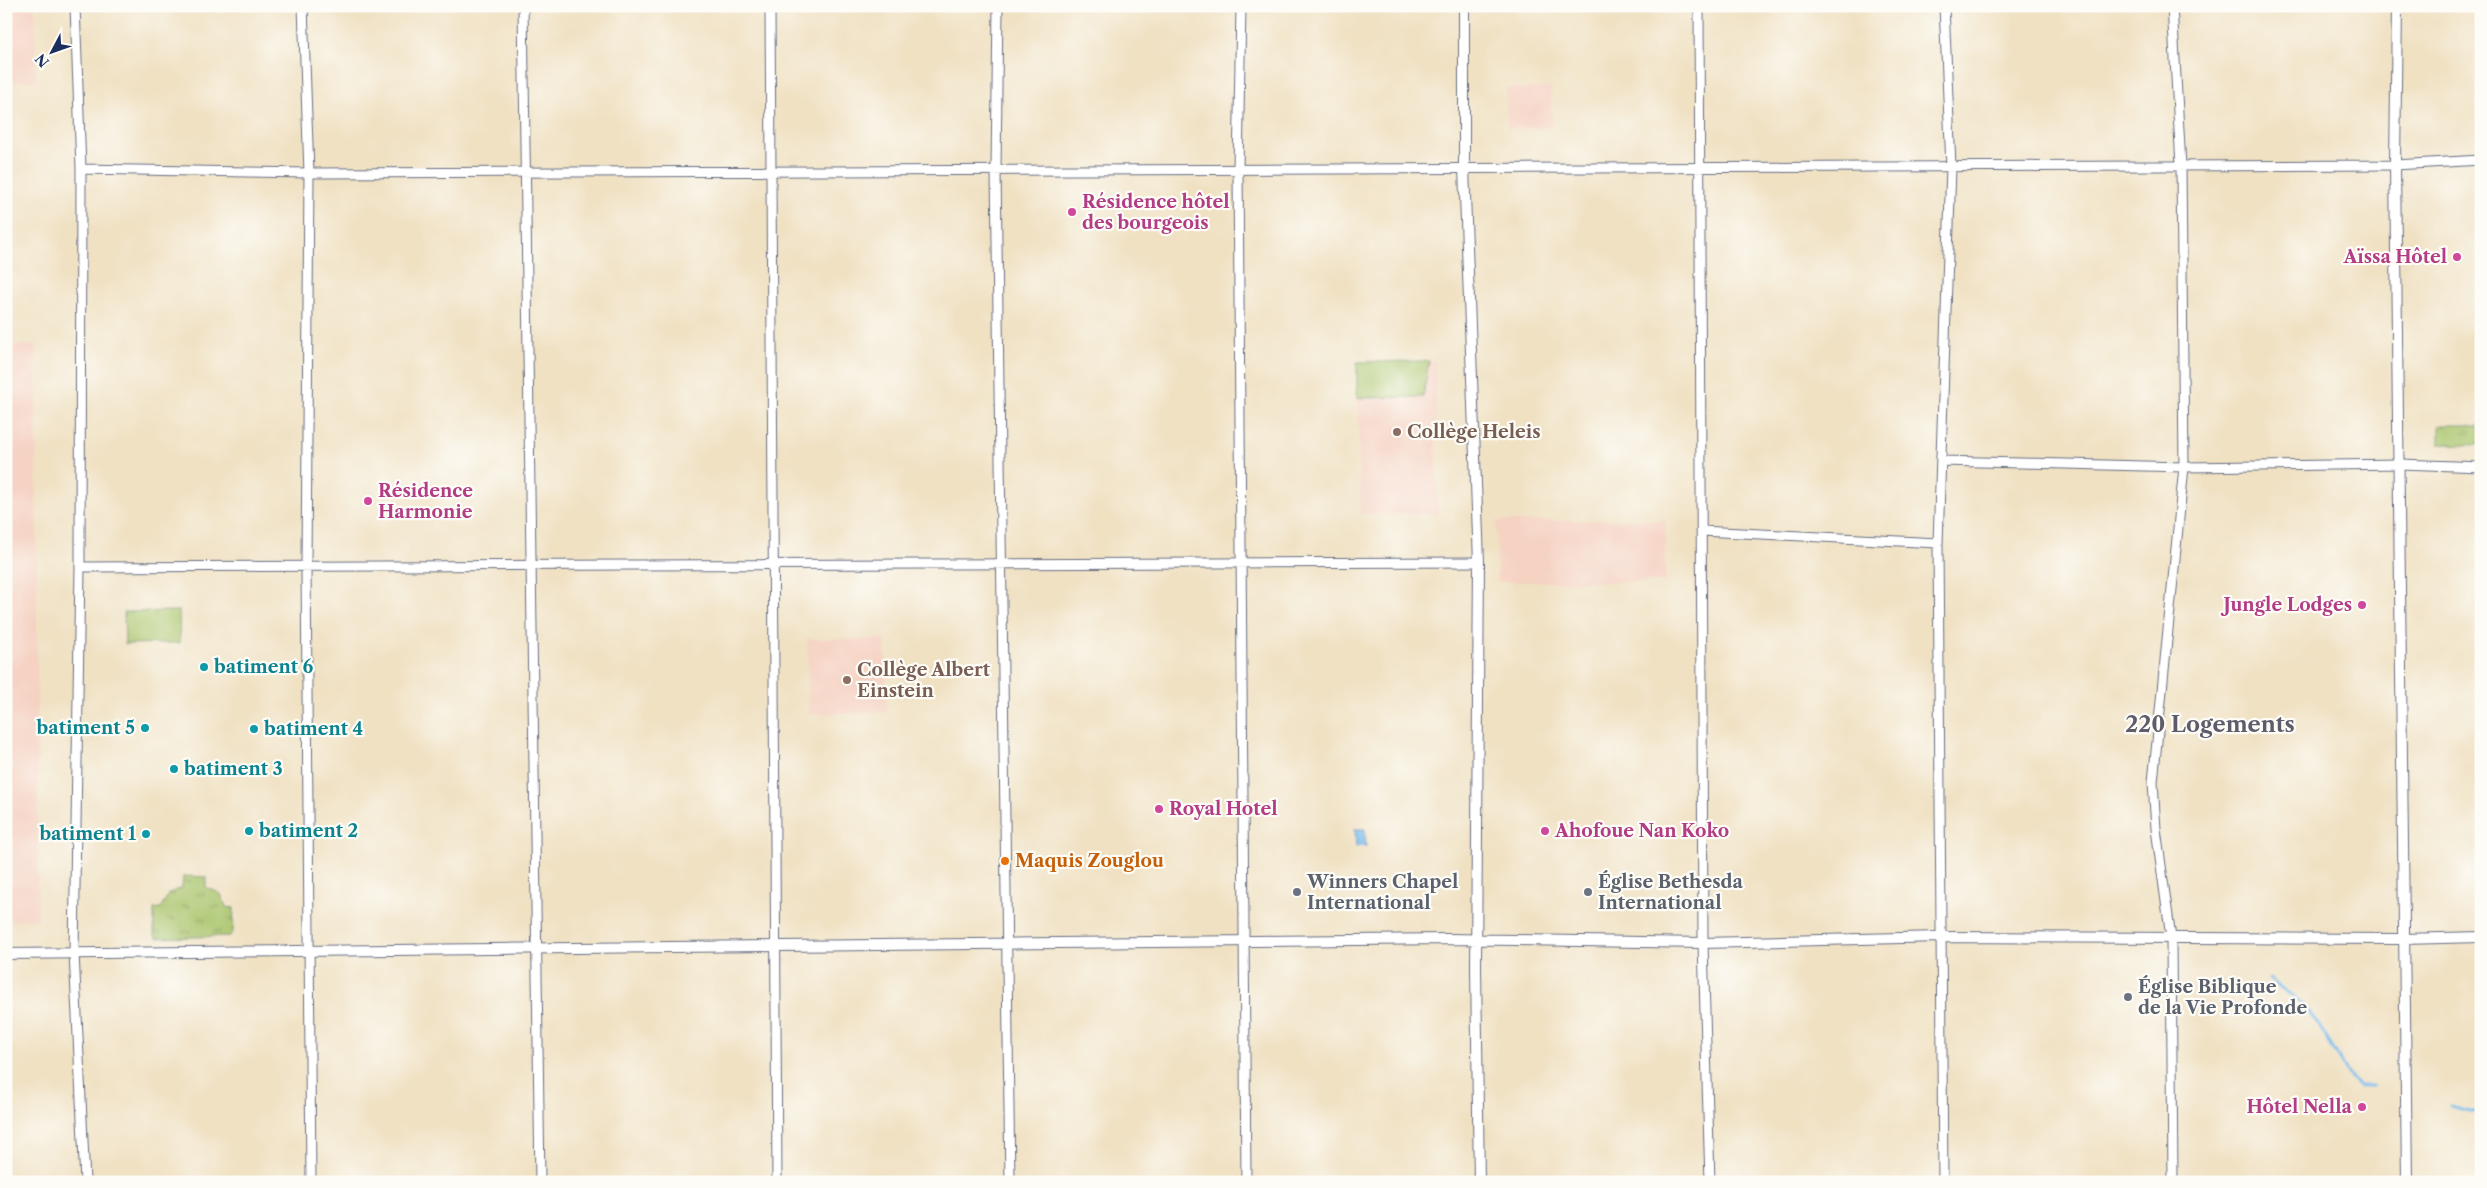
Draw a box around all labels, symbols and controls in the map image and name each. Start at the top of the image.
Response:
north arrow [28,28,78,78]
text: N [31,50,53,71]
place label: Résidence hôtel des bourgeois [1082,191,1230,234]
marker: Résidence hôtel des bourgeois [1066,206,1078,218]
place label: Aïssa Hôtel [2342,246,2447,268]
marker: Aïssa Hôtel [2451,251,2463,263]
place label: Collège Heleis [1407,421,1541,443]
marker: Collège Heleis [1391,426,1403,438]
place label: Résidence Harmonie [378,480,473,523]
marker: Résidence Harmonie [362,495,374,507]
place label: Jungle Lodges [2220,594,2352,616]
marker: Jungle Lodges [2356,599,2368,611]
place label: batiment 6 [213,656,314,678]
place label: Collège Albert Einstein [857,659,991,702]
marker: batiment 6 [198,661,210,673]
marker: Collège Albert Einstein [841,674,853,686]
district label: 220 Logements [2125,711,2295,738]
place label: batiment 5 [36,717,135,739]
place label: batiment 4 [263,718,363,740]
marker: batiment 5 [139,722,151,734]
marker: batiment 4 [248,723,260,735]
place label: batiment 3 [183,758,283,780]
marker: batiment 3 [168,763,180,775]
place label: Royal Hotel [1169,798,1278,820]
marker: Royal Hotel [1153,803,1165,815]
place label: batiment 2 [258,820,358,842]
place label: Ahofoue Nan Koko [1554,820,1729,842]
place label: batiment 1 [38,823,136,845]
marker: batiment 2 [243,825,255,837]
marker: Ahofoue Nan Koko [1539,825,1551,837]
marker: batiment 1 [140,828,152,840]
place label: Maquis Zouglou [1015,850,1164,872]
marker: Maquis Zouglou [999,855,1011,867]
place label: Église Bethesda International [1598,870,1744,914]
place label: Winners Chapel International [1306,871,1458,914]
marker: Winners Chapel International [1291,886,1303,898]
marker: Église Bethesda International [1582,886,1594,898]
place label: Église Biblique de la Vie Profonde [2138,975,2308,1019]
marker: Église Biblique de la Vie Profonde [2122,991,2134,1003]
place label: Hôtel Nella [2247,1096,2353,1118]
marker: Hôtel Nella [2356,1101,2368,1113]

